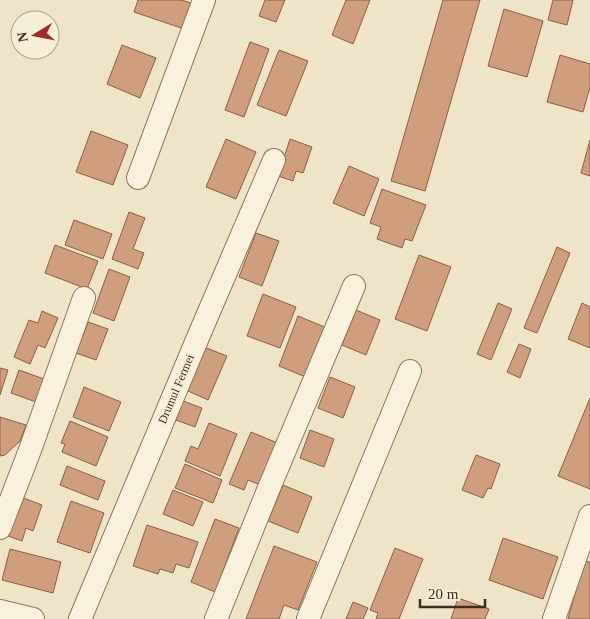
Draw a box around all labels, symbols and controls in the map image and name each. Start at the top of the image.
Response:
north arrow [10,10,60,60]
text: N [14,31,31,43]
street label: Drumul Fermei [155,351,197,426]
scale bar [420,576,485,608]
text: 20 m [428,586,459,602]

